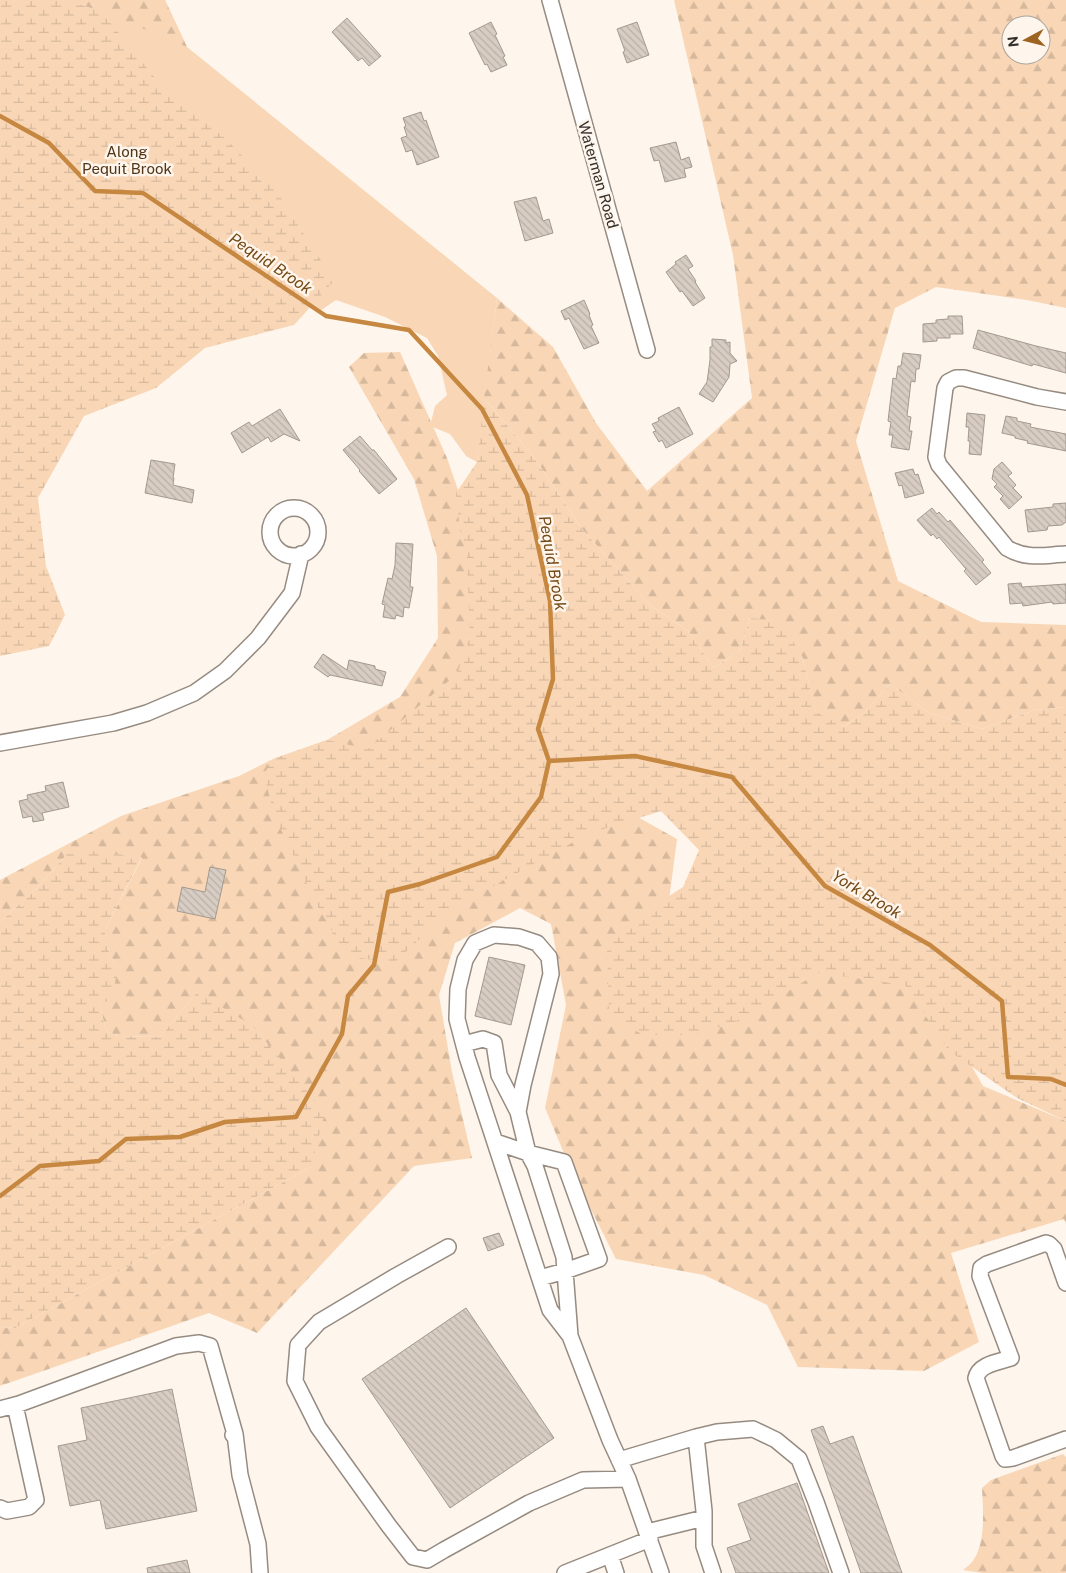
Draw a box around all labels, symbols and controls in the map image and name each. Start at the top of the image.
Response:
north arrow [1001,15,1051,65]
text: N [1004,35,1022,48]
street label: Waterman Road [575,119,622,230]
park label: Along Pequit Brook [82,143,172,177]
water label: Pequid Brook [226,229,316,298]
water label: Pequid Brook [535,514,570,612]
water label: York Brook [829,866,905,923]

